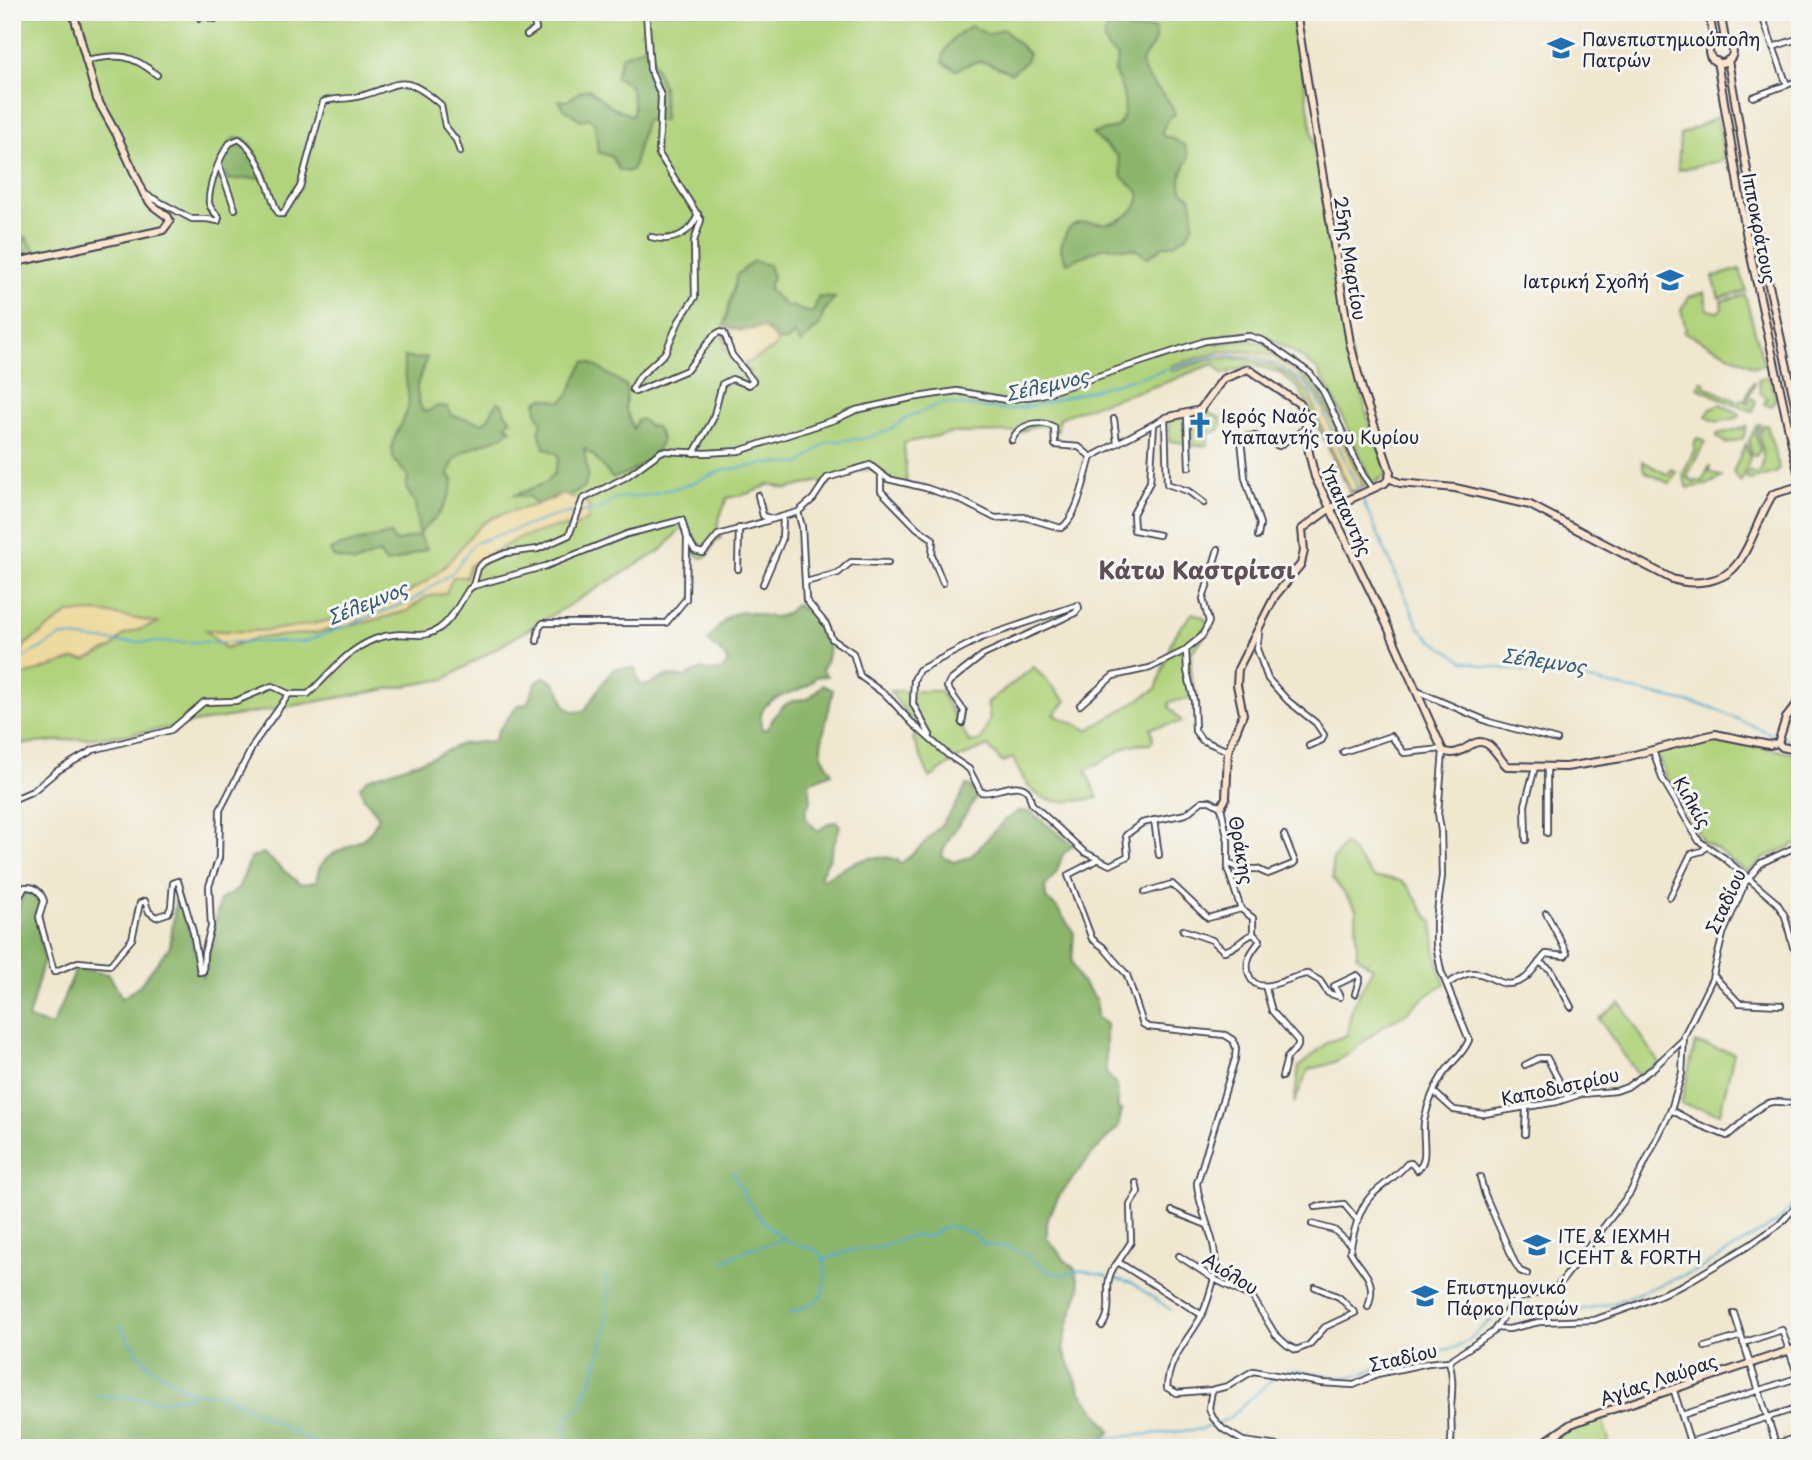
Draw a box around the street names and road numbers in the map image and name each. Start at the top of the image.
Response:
street label: Ιπποκράτους [1736,170,1784,286]
street label: 25ης Μαρτίου [1328,194,1374,322]
street label: Υπαπαντής [1315,460,1379,560]
street label: Κιλκίς [1667,771,1719,833]
street label: Θράκης [1223,814,1261,886]
street label: Σταδίου [1698,864,1752,938]
street label: Καποδιστρίου [1498,1060,1622,1112]
street label: Αιόλου [1198,1245,1264,1301]
street label: Σταδίου [1366,1336,1440,1378]
street label: Αγίας Λαύρας [1596,1346,1720,1412]

